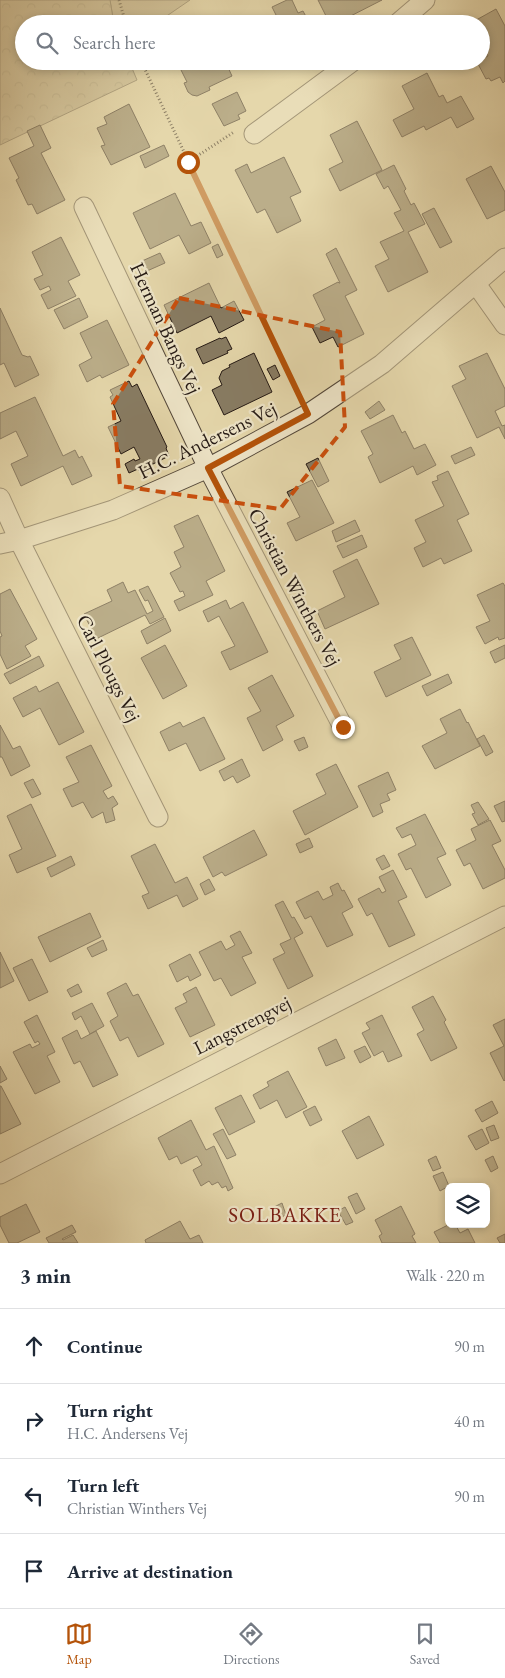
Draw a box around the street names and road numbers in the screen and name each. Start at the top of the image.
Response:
street label: Herman Bangs Vej [124,258,208,398]
street label: H.C. Andersens Vej [133,395,281,485]
street label: Christian Winthers Vej [242,504,348,670]
street label: Carl Plougs Vej [71,610,147,726]
street label: Langstrengvej [189,989,295,1061]

